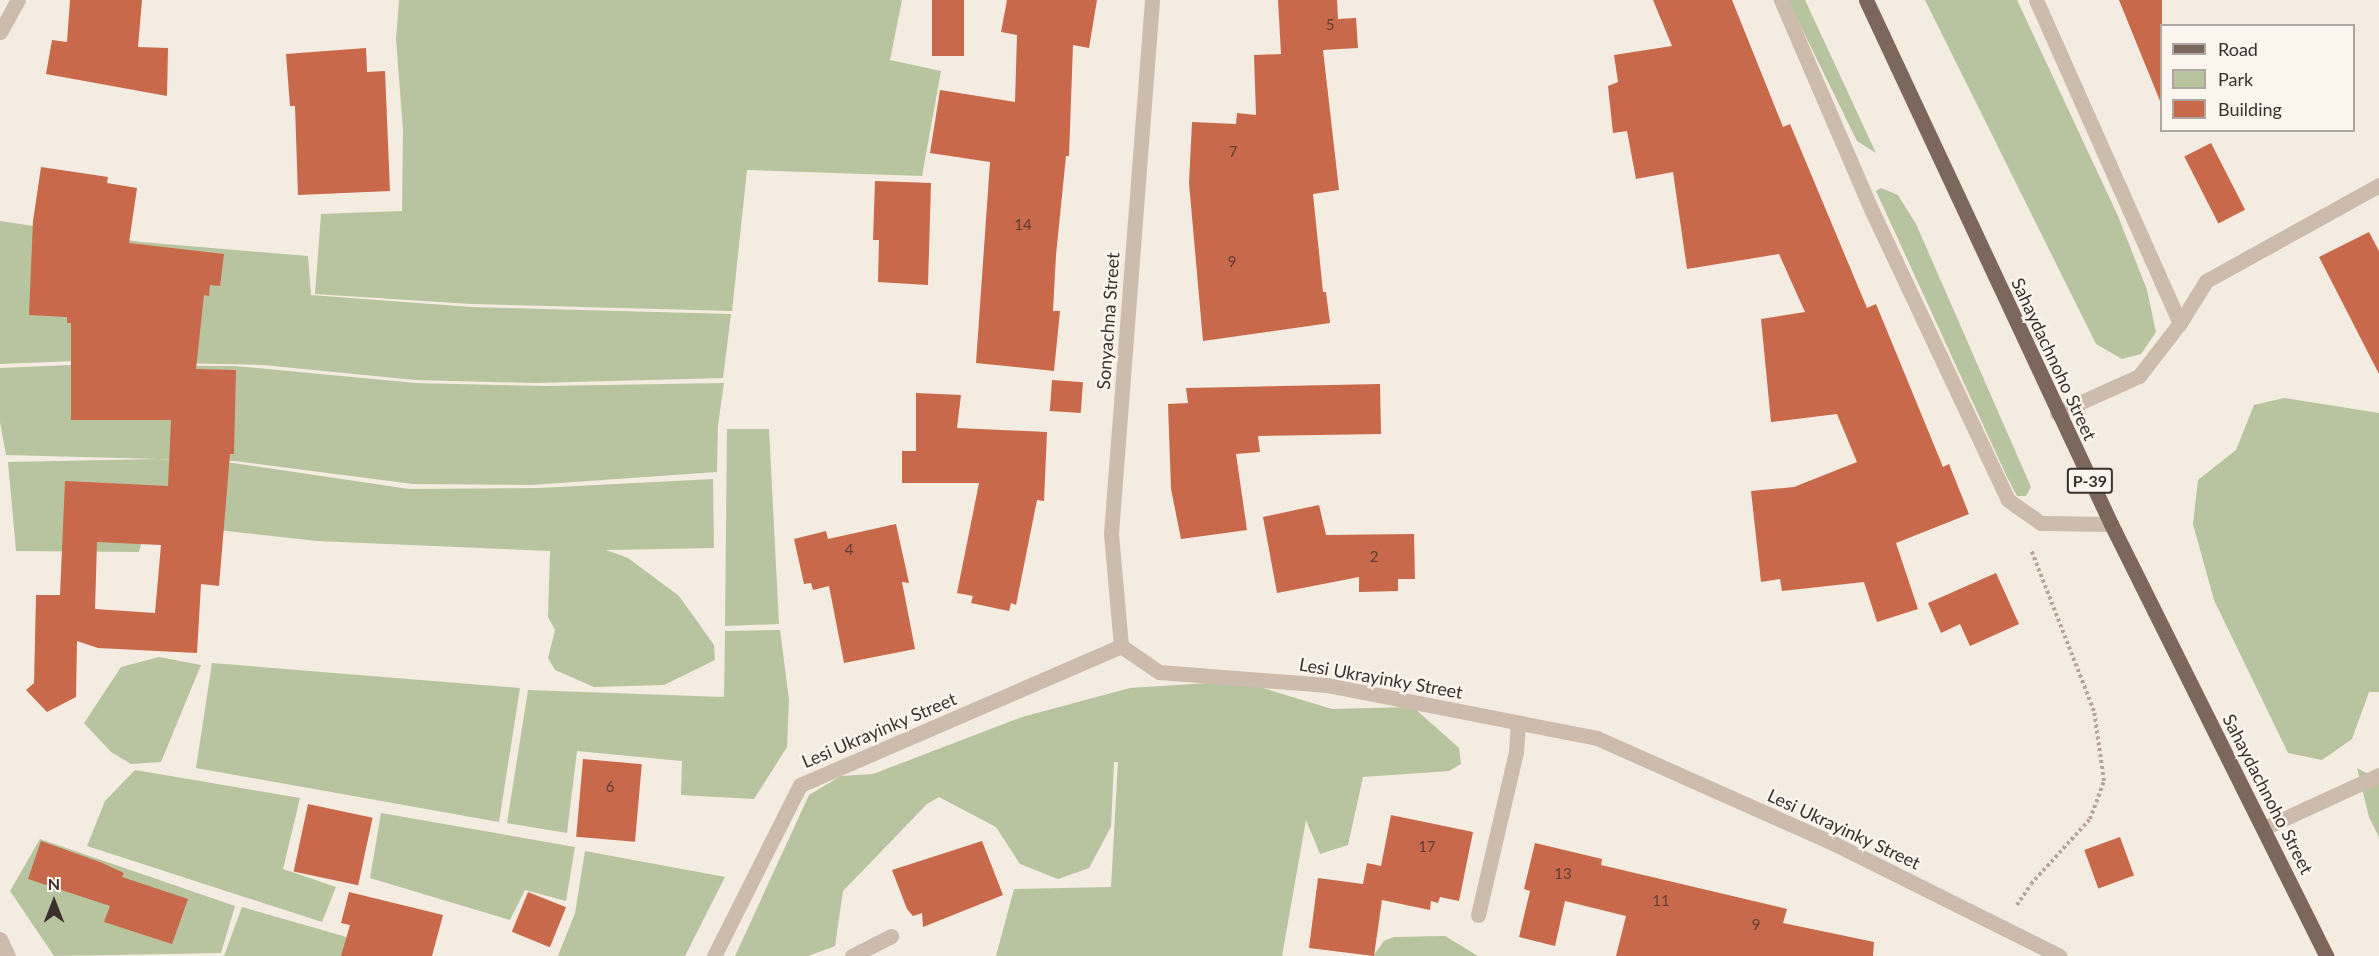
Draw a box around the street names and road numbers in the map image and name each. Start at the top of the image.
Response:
street label: Sonyachna Street [1092,252,1124,390]
street label: Sahaydachnoho Street [2007,274,2101,444]
road number: Р-39 [2066,468,2114,494]
street label: Lesi Ukrayinky Street [1297,653,1465,703]
street label: Lesi Ukrayinky Street [798,688,960,772]
street label: Sahaydachnoho Street [2218,710,2318,878]
street label: Lesi Ukrayinky Street [1764,784,1924,874]

